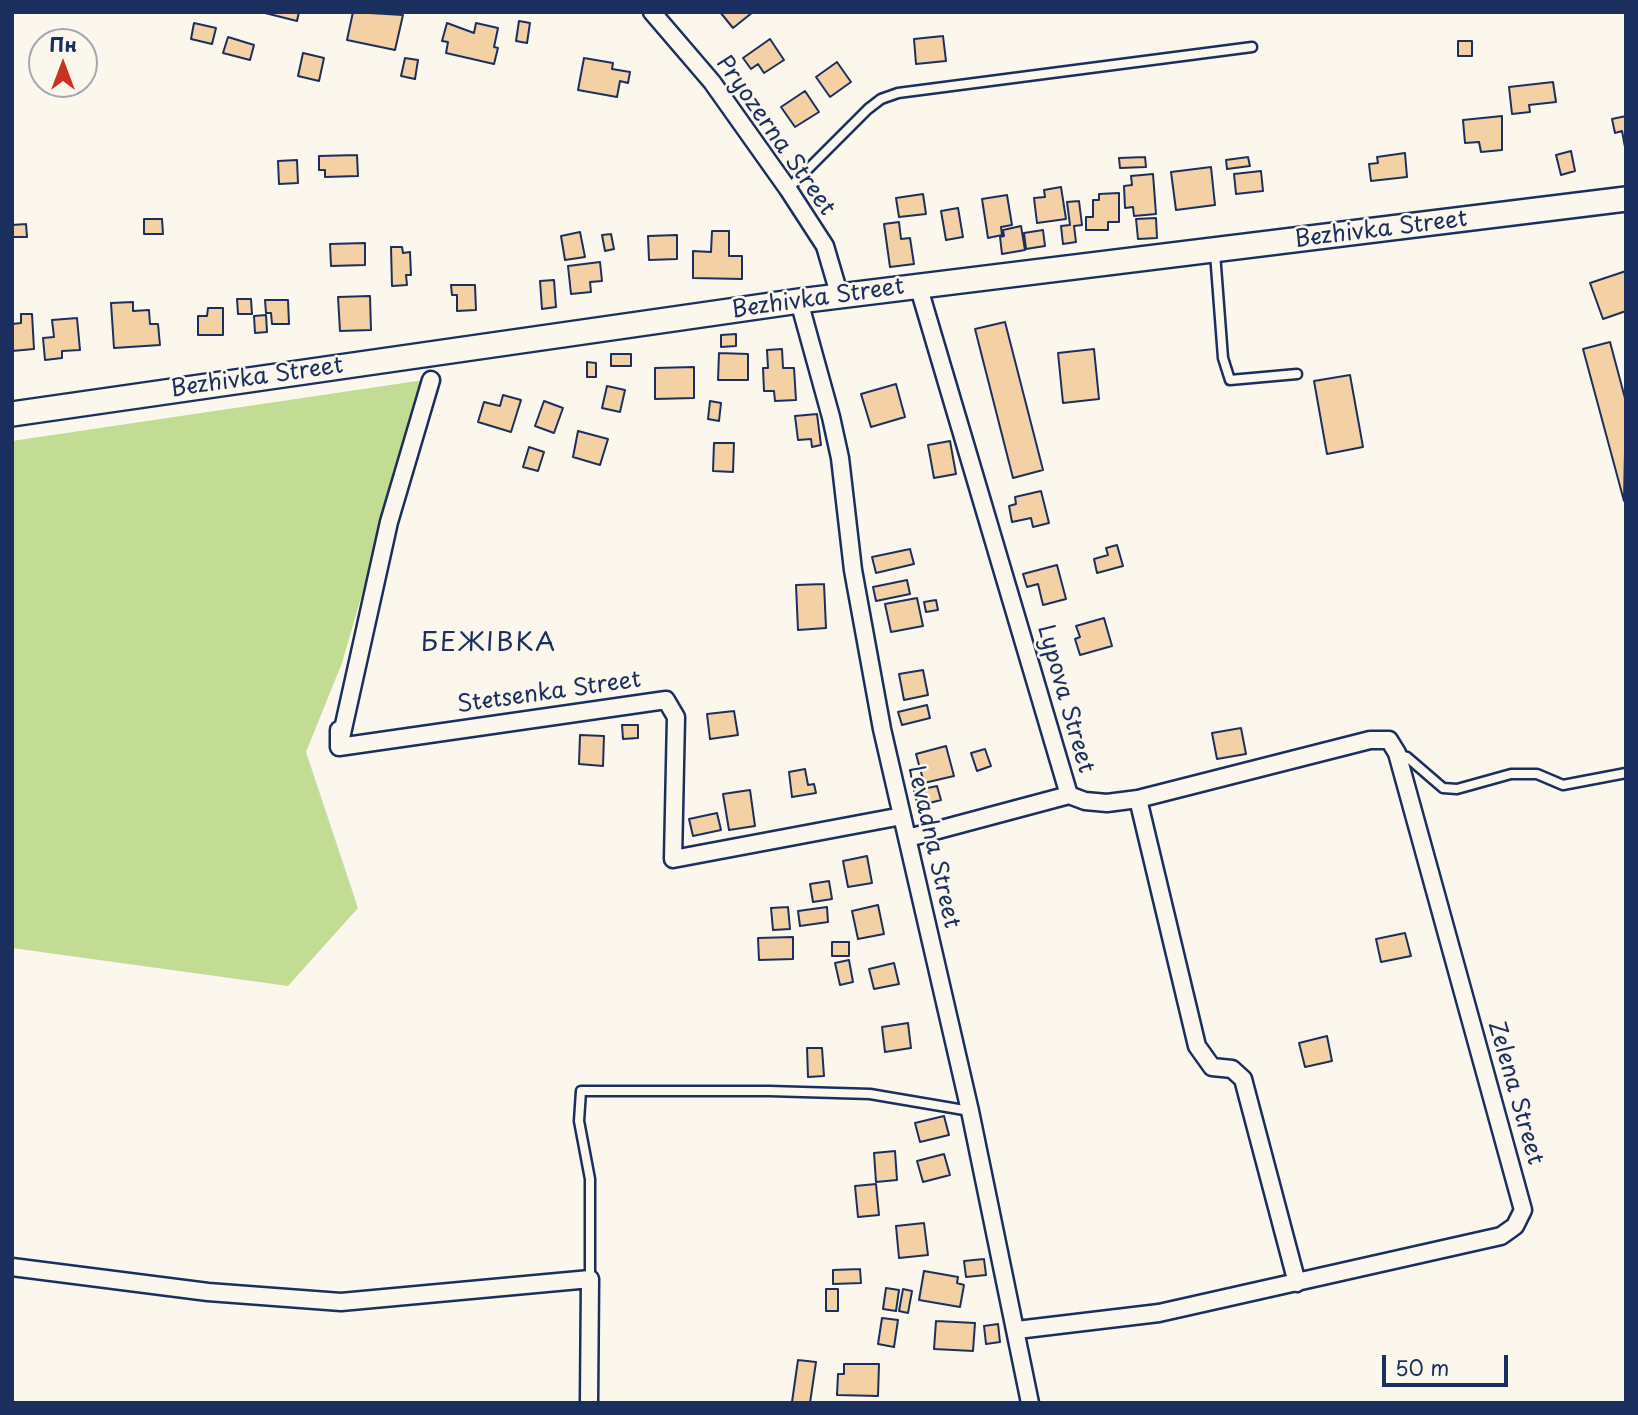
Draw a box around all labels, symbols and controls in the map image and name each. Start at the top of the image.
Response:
north arrow [28,28,98,98]
text: Пн [49,30,77,58]
street label: Pryozerna Street [710,51,840,221]
street label: Bezhivka Street [1293,206,1469,254]
street label: Bezhivka Street [730,273,906,325]
street label: Bezhivka Street [169,352,345,404]
street label: Lypova Street [1031,622,1099,776]
district label: БЕЖІВКА [422,628,556,660]
street label: Stetsenka Street [455,666,643,720]
street label: Levadna Street [901,763,965,931]
street label: Zelena Street [1481,1018,1549,1168]
scale bar [1386,1342,1512,1386]
text: 50 m [1395,1351,1449,1383]

